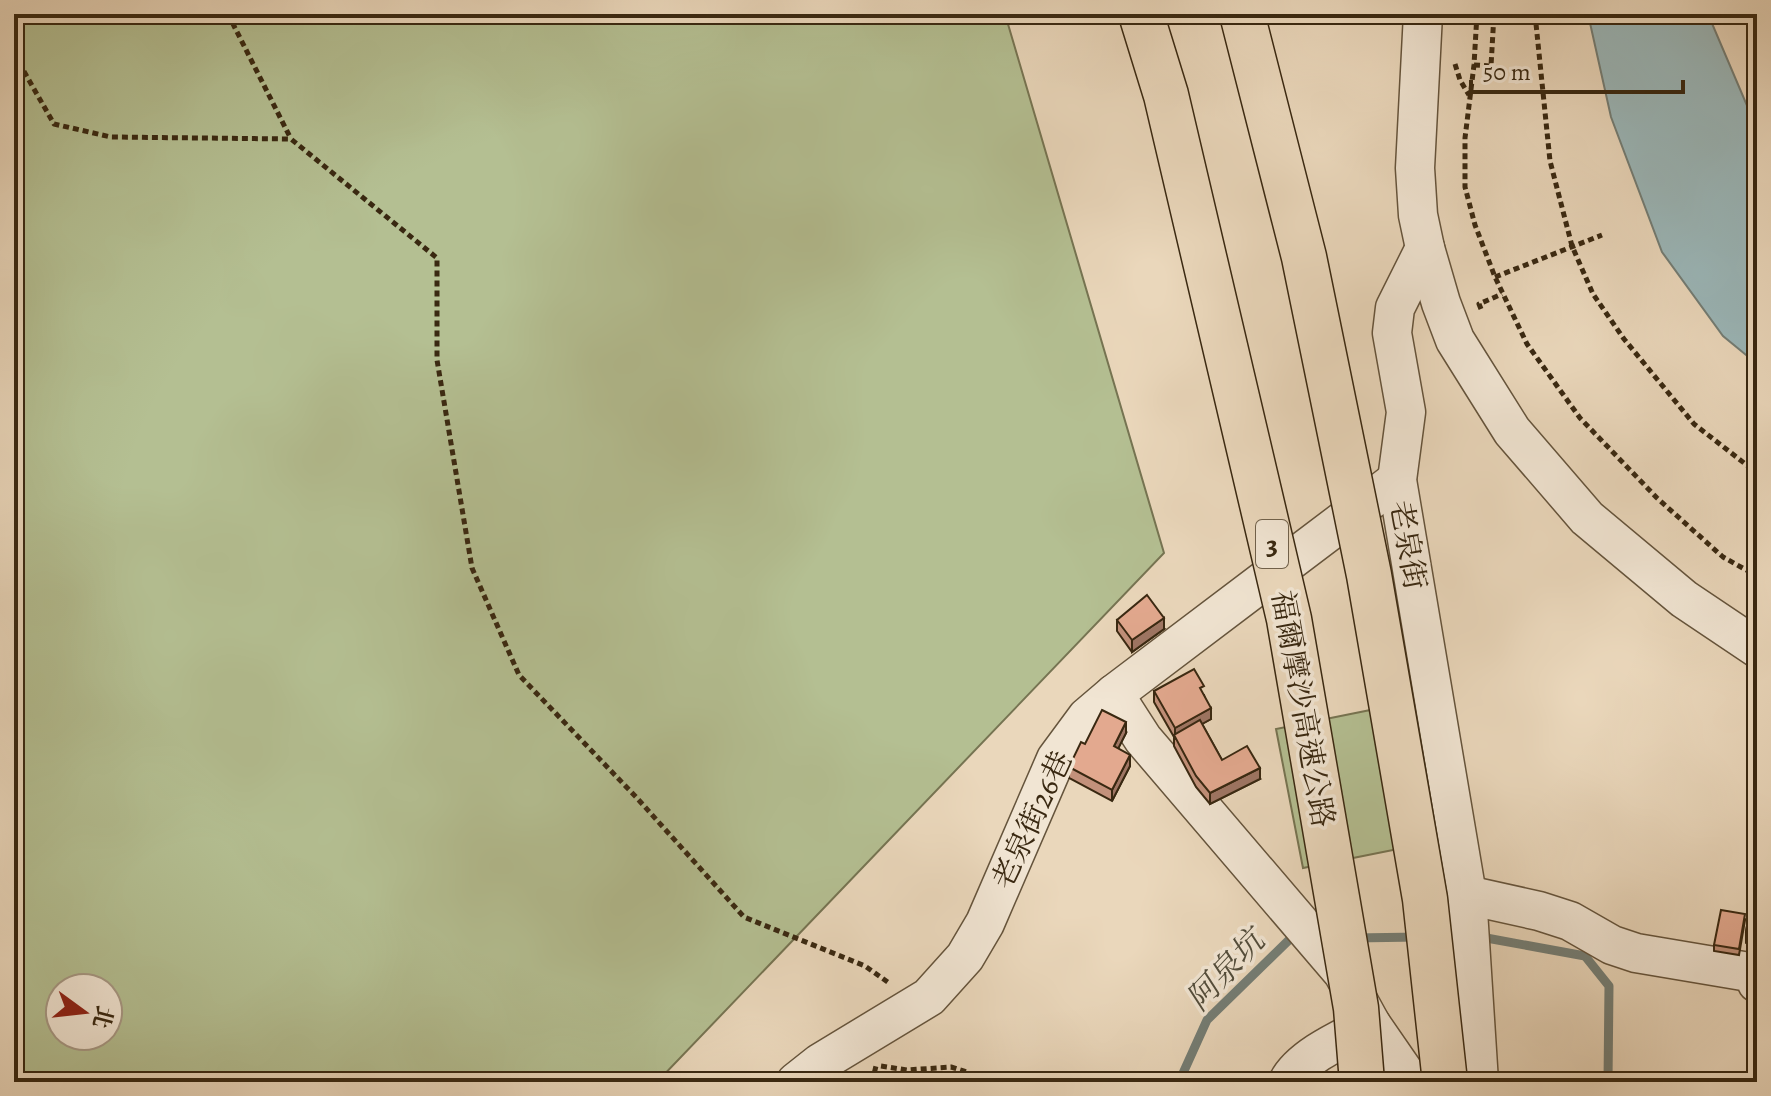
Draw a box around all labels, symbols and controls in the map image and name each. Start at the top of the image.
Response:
scale bar [1471,44,1683,94]
text: 50 m [1483,56,1531,88]
street label: 老泉街 [1380,497,1436,593]
road number: 3 [1256,520,1288,568]
street label: 福爾摩沙高速公路 [1262,587,1344,831]
street label: 老泉街26巷 [983,744,1081,896]
water label: 阿泉坑 [1176,916,1277,1020]
north arrow [44,972,124,1052]
text: 北 [85,1002,120,1031]

